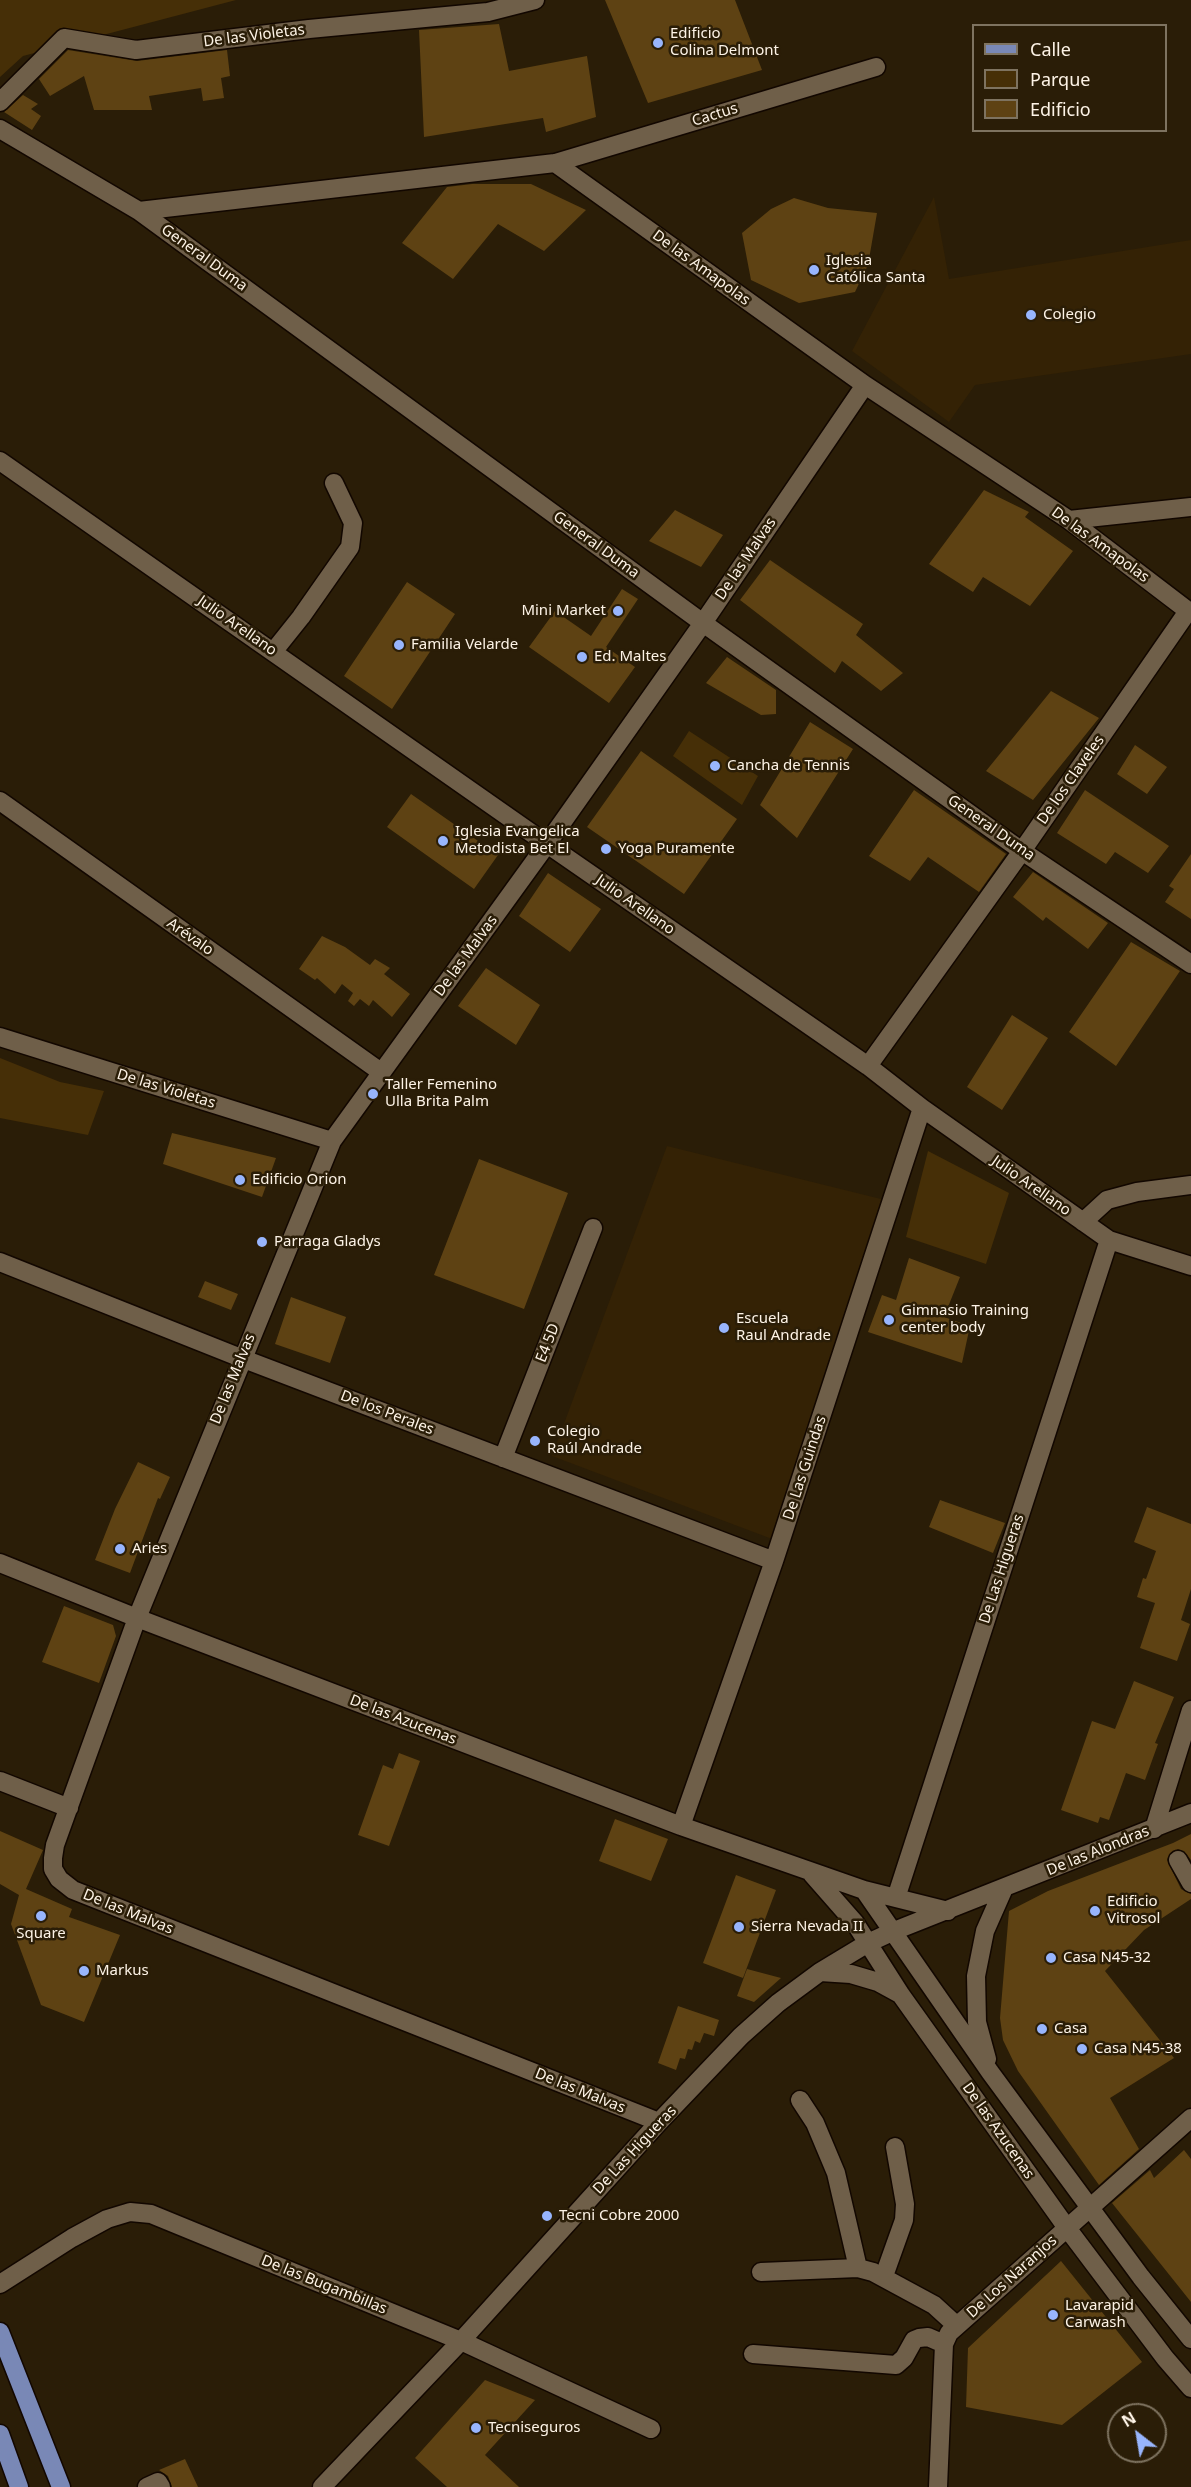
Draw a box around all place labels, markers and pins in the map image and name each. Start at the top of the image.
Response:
place label: Edificio Colina Delmont [670,25,779,60]
marker: Edificio Colina Delmont [651,36,665,50]
place label: Iglesia Católica Santa [826,252,925,287]
marker: Iglesia Católica Santa [807,263,821,277]
place label: Colegio [1043,306,1096,324]
marker: Colegio [1024,308,1038,322]
place label: Mini Market [521,602,606,620]
marker: Mini Market [611,604,625,618]
place label: Familia Velarde [411,636,518,654]
marker: Familia Velarde [392,638,406,652]
place label: Ed. Maltes [594,648,666,666]
marker: Ed. Maltes [575,650,589,664]
place label: Cancha de Tennis [727,757,850,775]
marker: Cancha de Tennis [708,759,722,773]
place label: Iglesia Evangelica Metodista Bet El [455,823,580,858]
marker: Iglesia Evangelica Metodista Bet El [436,834,450,848]
place label: Yoga Puramente [618,840,735,858]
marker: Yoga Puramente [599,842,613,856]
place label: Taller Femenino Ulla Brita Palm [385,1076,497,1111]
marker: Taller Femenino Ulla Brita Palm [366,1087,380,1101]
place label: Edificio Orion [252,1171,347,1189]
marker: Edificio Orion [233,1173,247,1187]
place label: Parraga Gladys [274,1233,381,1251]
marker: Parraga Gladys [255,1235,269,1249]
place label: Gimnasio Training center body [901,1302,1029,1337]
place label: Escuela Raul Andrade [736,1310,831,1345]
marker: Gimnasio Training center body [882,1313,896,1327]
marker: Escuela Raul Andrade [717,1321,731,1335]
place label: Colegio Raúl Andrade [547,1423,642,1458]
marker: Colegio Raúl Andrade [528,1434,542,1448]
place label: Aries [132,1540,167,1558]
marker: Aries [113,1542,127,1556]
place label: Edificio Vitrosol [1107,1893,1160,1928]
marker: Edificio Vitrosol [1088,1904,1102,1918]
marker: Square [34,1909,48,1923]
place label: Sierra Nevada II [751,1918,863,1936]
marker: Sierra Nevada II [732,1920,746,1934]
place label: Square [16,1925,66,1943]
place label: Casa N45-32 [1063,1949,1151,1967]
marker: Casa N45-32 [1044,1951,1058,1965]
place label: Markus [96,1962,149,1980]
marker: Markus [77,1964,91,1978]
place label: Casa [1054,2020,1087,2038]
marker: Casa [1035,2022,1049,2036]
place label: Casa N45-38 [1094,2040,1182,2058]
marker: Casa N45-38 [1075,2042,1089,2056]
place label: Tecni Cobre 2000 [559,2207,679,2225]
marker: Tecni Cobre 2000 [540,2209,554,2223]
place label: Lavarapid Carwash [1065,2297,1134,2332]
marker: Lavarapid Carwash [1046,2308,1060,2322]
place label: Tecniseguros [488,2419,580,2437]
marker: Tecniseguros [469,2421,483,2435]

